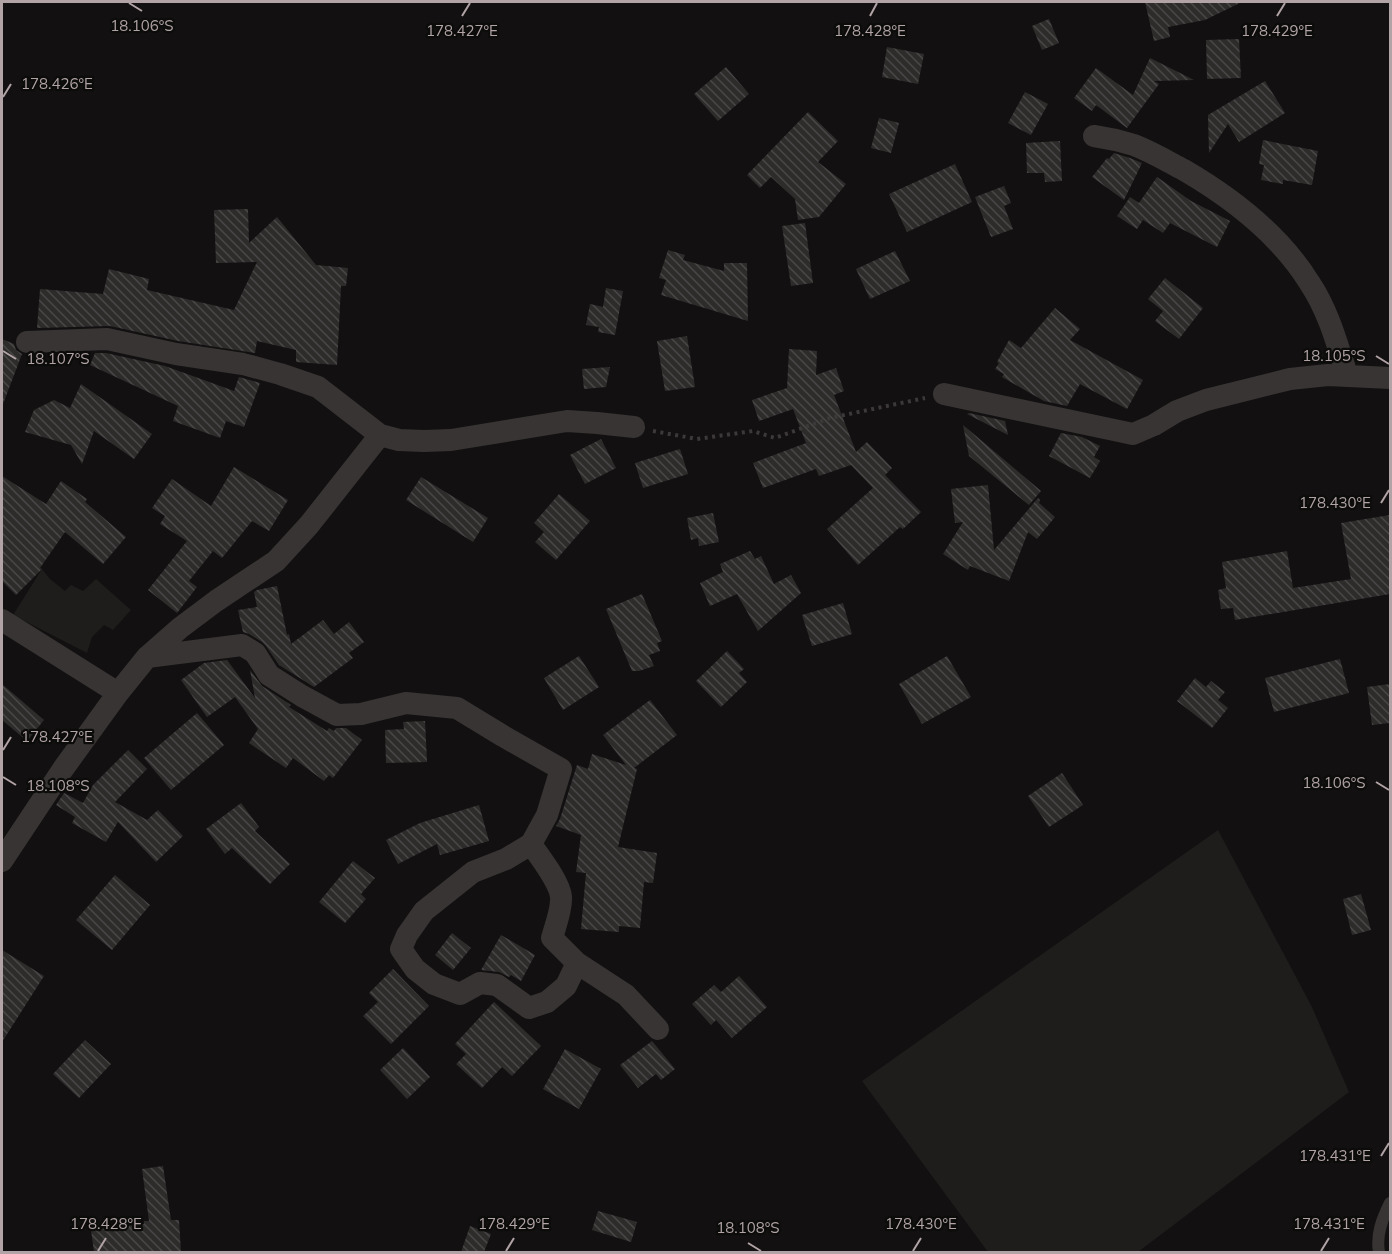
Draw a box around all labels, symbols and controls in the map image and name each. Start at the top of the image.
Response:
text: 18.106°S [110,16,174,35]
text: 178.427°E [426,21,498,40]
text: 178.428°E [834,21,906,40]
text: 178.429°E [1241,21,1313,40]
text: 178.426°E [21,74,93,93]
text: 18.105°S [1302,346,1366,365]
text: 18.107°S [26,349,90,368]
text: 178.430°E [1299,493,1371,512]
text: 178.427°E [21,727,93,746]
text: 18.106°S [1302,773,1366,792]
text: 18.108°S [26,776,90,795]
text: 178.431°E [1299,1146,1371,1165]
text: 178.428°E [70,1214,142,1233]
text: 178.429°E [478,1214,550,1233]
text: 178.430°E [885,1214,957,1233]
text: 178.431°E [1293,1214,1365,1233]
text: 18.108°S [716,1218,780,1237]

